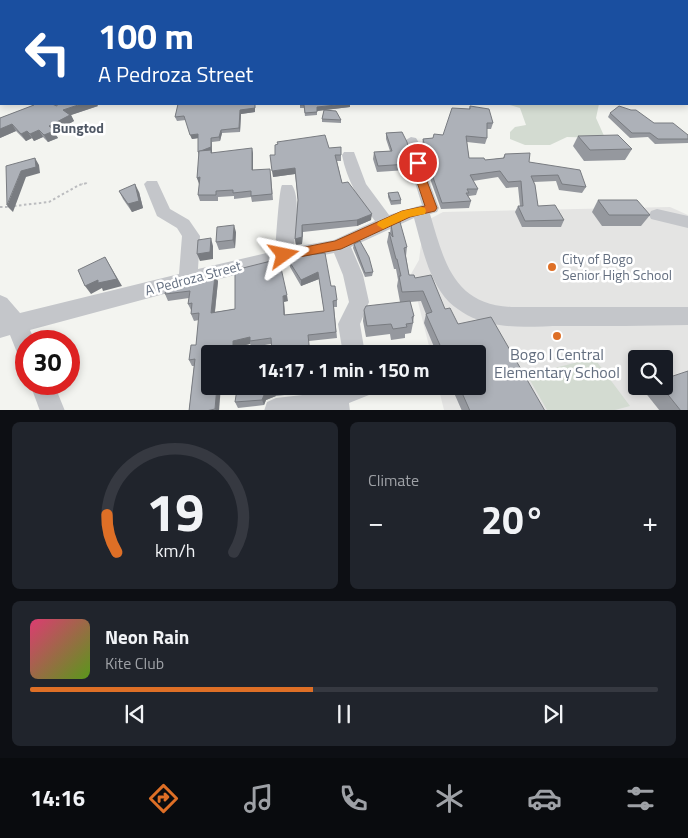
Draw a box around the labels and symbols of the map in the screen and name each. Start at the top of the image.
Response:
district label: Bungtod [52,117,104,138]
pin [397,142,439,184]
position arrow [257,228,309,280]
place label: City of Bogo Senior High School [562,248,672,285]
street label: A Pedroza Street [142,255,243,300]
marker: City of Bogo Senior High School [546,261,558,273]
speed limit sign: 30 [15,330,80,395]
marker: Bogo I Central Elementary School [551,330,563,342]
place label: Bogo I Central Elementary School [494,342,620,384]

